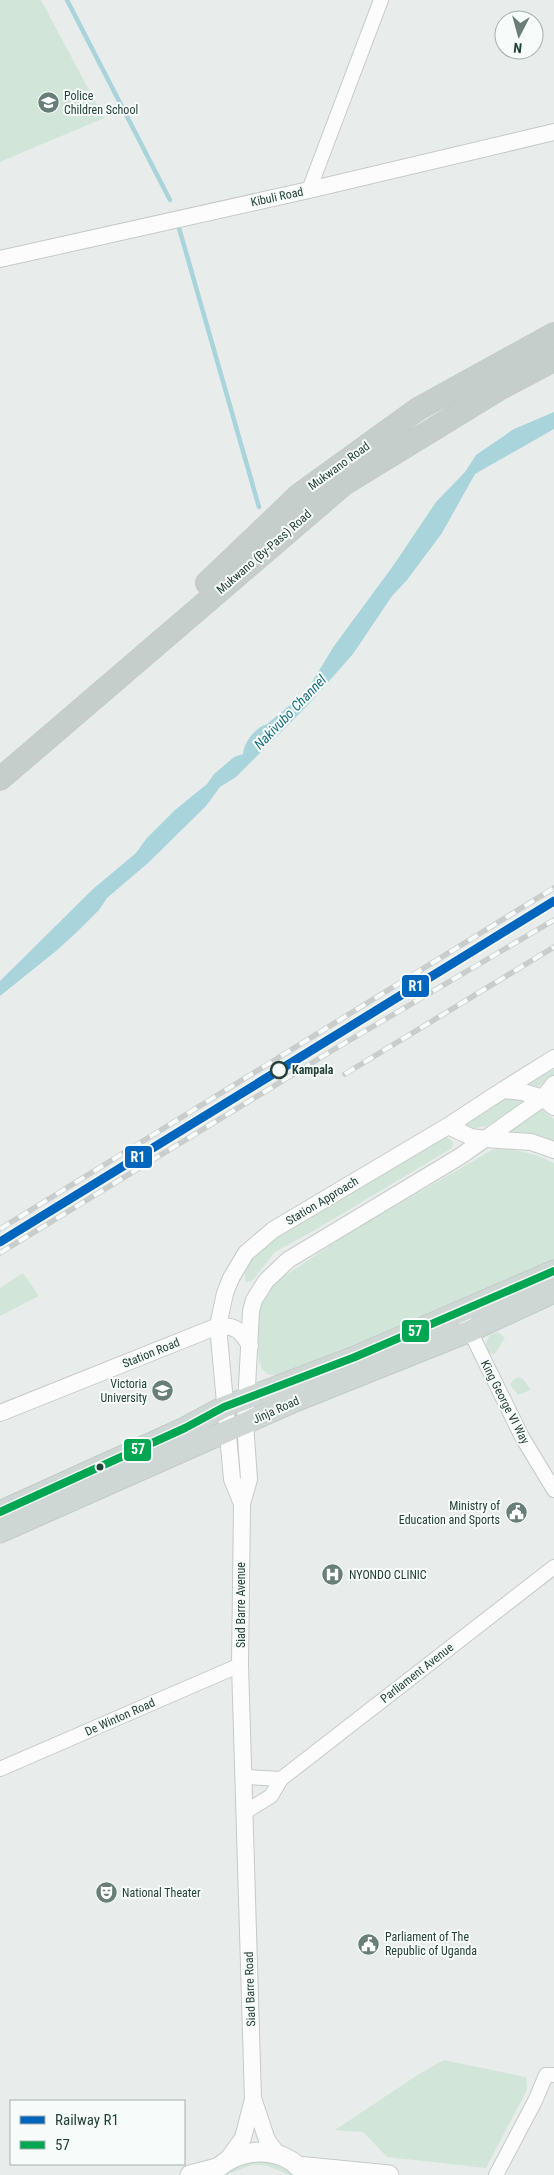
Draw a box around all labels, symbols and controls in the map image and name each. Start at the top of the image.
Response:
north arrow [494,10,544,60]
text: N [513,40,523,56]
place label: Police Children School [64,89,138,117]
school or university icon: Police Children School [36,91,60,115]
street label: Kibuli Road [249,185,305,209]
street label: Mukwano Road [306,439,372,493]
street label: Mukwano (By-Pass) Road [214,507,314,597]
water label: Nakivubo Channel [251,671,330,752]
line badge: R1 [401,974,430,998]
text: R1 [409,978,423,994]
marker: Kampala [270,1061,288,1079]
place label: Kampala [292,1063,334,1077]
line badge: R1 [124,1145,153,1169]
text: R1 [131,1149,145,1165]
street label: Station Approach [283,1174,361,1228]
line badge: 57 [401,1319,430,1343]
text: 57 [408,1323,422,1339]
street label: Station Road [120,1335,182,1371]
street label: King George VI Way [478,1358,532,1446]
place label: Victoria University [101,1377,147,1405]
school or university icon: Victoria University [151,1379,175,1403]
street label: Jinja Road [250,1393,302,1426]
line badge: 57 [123,1438,152,1462]
text: 57 [131,1441,145,1457]
unlabelled marker [95,1462,105,1472]
place label: Ministry of Education and Sports [399,1499,500,1527]
public building icon: Ministry of Education and Sports [504,1501,528,1525]
street label: Siad Barre Avenue [234,1562,248,1648]
hospital icon: NYONDO CLINIC [321,1563,345,1587]
place label: NYONDO CLINIC [349,1568,427,1582]
street label: Parliament Avenue [378,1640,456,1706]
street label: De Winton Road [83,1695,157,1739]
theatre icon: National Theater [94,1881,118,1905]
place label: National Theater [122,1886,201,1900]
place label: Parliament of The Republic of Uganda [385,1930,477,1958]
public building icon: Parliament of The Republic of Uganda [357,1932,381,1956]
street label: Siad Barre Road [242,1951,258,2027]
legend [10,2100,185,2165]
text: Railway R1 [55,2111,119,2129]
text: 57 [55,2136,70,2154]

